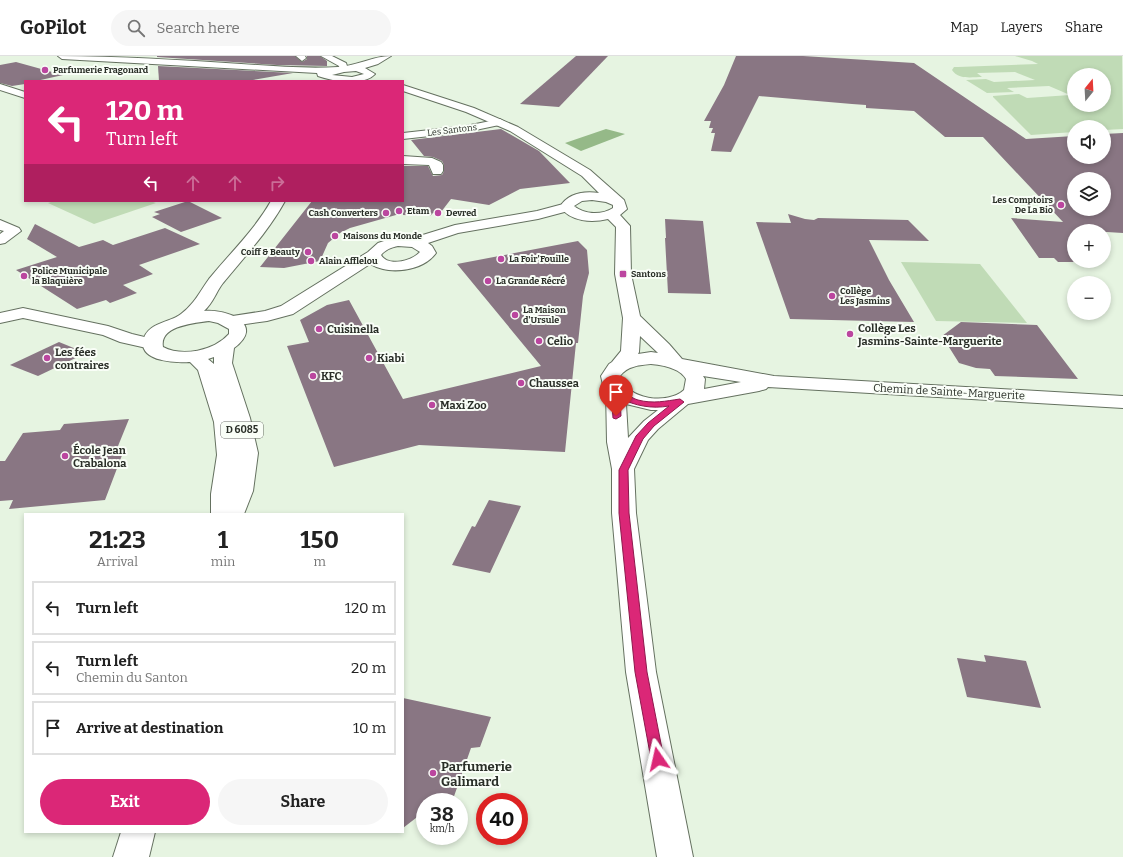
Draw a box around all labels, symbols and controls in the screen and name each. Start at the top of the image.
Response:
search box [111,10,391,46]
text: GoPilot [20,16,87,39]
icon: search [125,17,147,39]
text: Search here [157,19,240,37]
text: Map [950,19,978,36]
text: Layers [1000,19,1043,36]
text: Share [1065,19,1103,36]
marker: Parfumerie Fragonard [40,65,50,75]
place label: Parfumerie Fragonard [53,65,149,75]
north arrow [1067,68,1111,112]
map controls [1067,68,1111,320]
text: 120 m [106,94,183,127]
icon: left [40,96,92,148]
button: sound [1067,120,1111,164]
street label: Les Santons [427,122,477,138]
text: Turn left [106,128,178,150]
icon: left [140,172,162,194]
icon: ahead [182,172,204,194]
icon: ahead [224,172,246,194]
icon: right [266,172,288,194]
button: layers [1067,172,1111,216]
place label: Les Comptoirs De La Bio [992,195,1054,215]
marker: Les Comptoirs De La Bio [1056,200,1066,210]
marker: Etam [394,206,404,216]
place label: Etam [407,206,430,216]
place label: Cash Converters [309,208,379,218]
marker: Cash Converters [381,208,391,218]
marker: Devred [433,208,443,218]
place label: Devred [446,208,477,218]
button: + [1067,224,1111,268]
marker: Maisons du Monde [330,231,340,241]
place label: Maisons du Monde [343,231,422,241]
place label: Coiff & Beauty [241,247,301,257]
marker: Coiff & Beauty [303,247,313,257]
marker: La Foir'Fouille [496,254,506,264]
place label: La Foir'Fouille [509,254,569,264]
marker: Alain Afflelou [306,256,316,266]
place label: Alain Afflelou [319,256,378,266]
place label: Police Municipale la Blaquière [32,266,107,286]
marker: Santons [618,269,628,279]
place label: Santons [631,269,666,279]
marker: Police Municipale la Blaquière [19,271,29,281]
marker: La Grande Récré [483,276,493,286]
place label: La Grande Récré [496,276,565,286]
button: − [1067,276,1111,320]
place label: Collège Les Jasmins [840,286,891,306]
marker: Collège Les Jasmins [827,291,837,301]
place label: La Maison d'Ursule [523,305,566,325]
marker: La Maison d'Ursule [510,310,520,320]
place label: Collège Les Jasmins-Sainte-Marguerite [857,322,1002,348]
place label: Cuisinella [327,323,380,336]
marker: Cuisinella [314,324,324,334]
marker: Collège Les Jasmins-Sainte-Marguerite [845,329,855,339]
place label: Celio [547,335,573,348]
marker: Celio [534,336,544,346]
place label: Les fées contraires [55,346,110,372]
place label: Kiabi [377,352,405,365]
marker: Les fées contraires [42,353,52,363]
marker: Kiabi [364,353,374,363]
place label: KFC [321,370,342,383]
marker: KFC [308,371,318,381]
pin [599,375,633,416]
place label: Chaussea [529,377,580,390]
marker: Chaussea [516,378,526,388]
icon: arrive [605,381,627,403]
street label: Chemin de Sainte-Marguerite [873,382,1025,402]
place label: Maxi Zoo [440,399,487,412]
marker: Maxi Zoo [427,400,437,410]
road number: D 6085 [221,422,263,438]
place label: École Jean Crabalona [73,443,127,470]
marker: École Jean Crabalona [60,451,70,461]
text: 21:23 [89,526,146,554]
text: 1 [218,526,228,554]
text: 150 [300,526,339,554]
text: Arrival [97,554,138,569]
text: min [211,554,235,569]
text: m [313,554,326,569]
icon: left [42,597,64,619]
text: Turn left [76,599,138,617]
text: 120 m [345,599,386,617]
text: Turn left [76,652,138,670]
icon: left [42,657,64,679]
text: 20 m [351,659,386,677]
text: Chemin du Santon [76,670,188,685]
icon: arrive [42,717,64,739]
text: Arrive at destination [76,719,223,737]
text: 10 m [353,719,386,737]
position arrow [637,738,679,780]
place label: Parfumerie Galimard [441,759,512,789]
marker: Parfumerie Galimard [428,768,438,778]
button: Exit [40,779,210,825]
button: Share [218,779,388,825]
speed limit sign: 40 [476,793,528,845]
text: 38 [430,802,454,826]
text: km/h [430,823,454,835]

